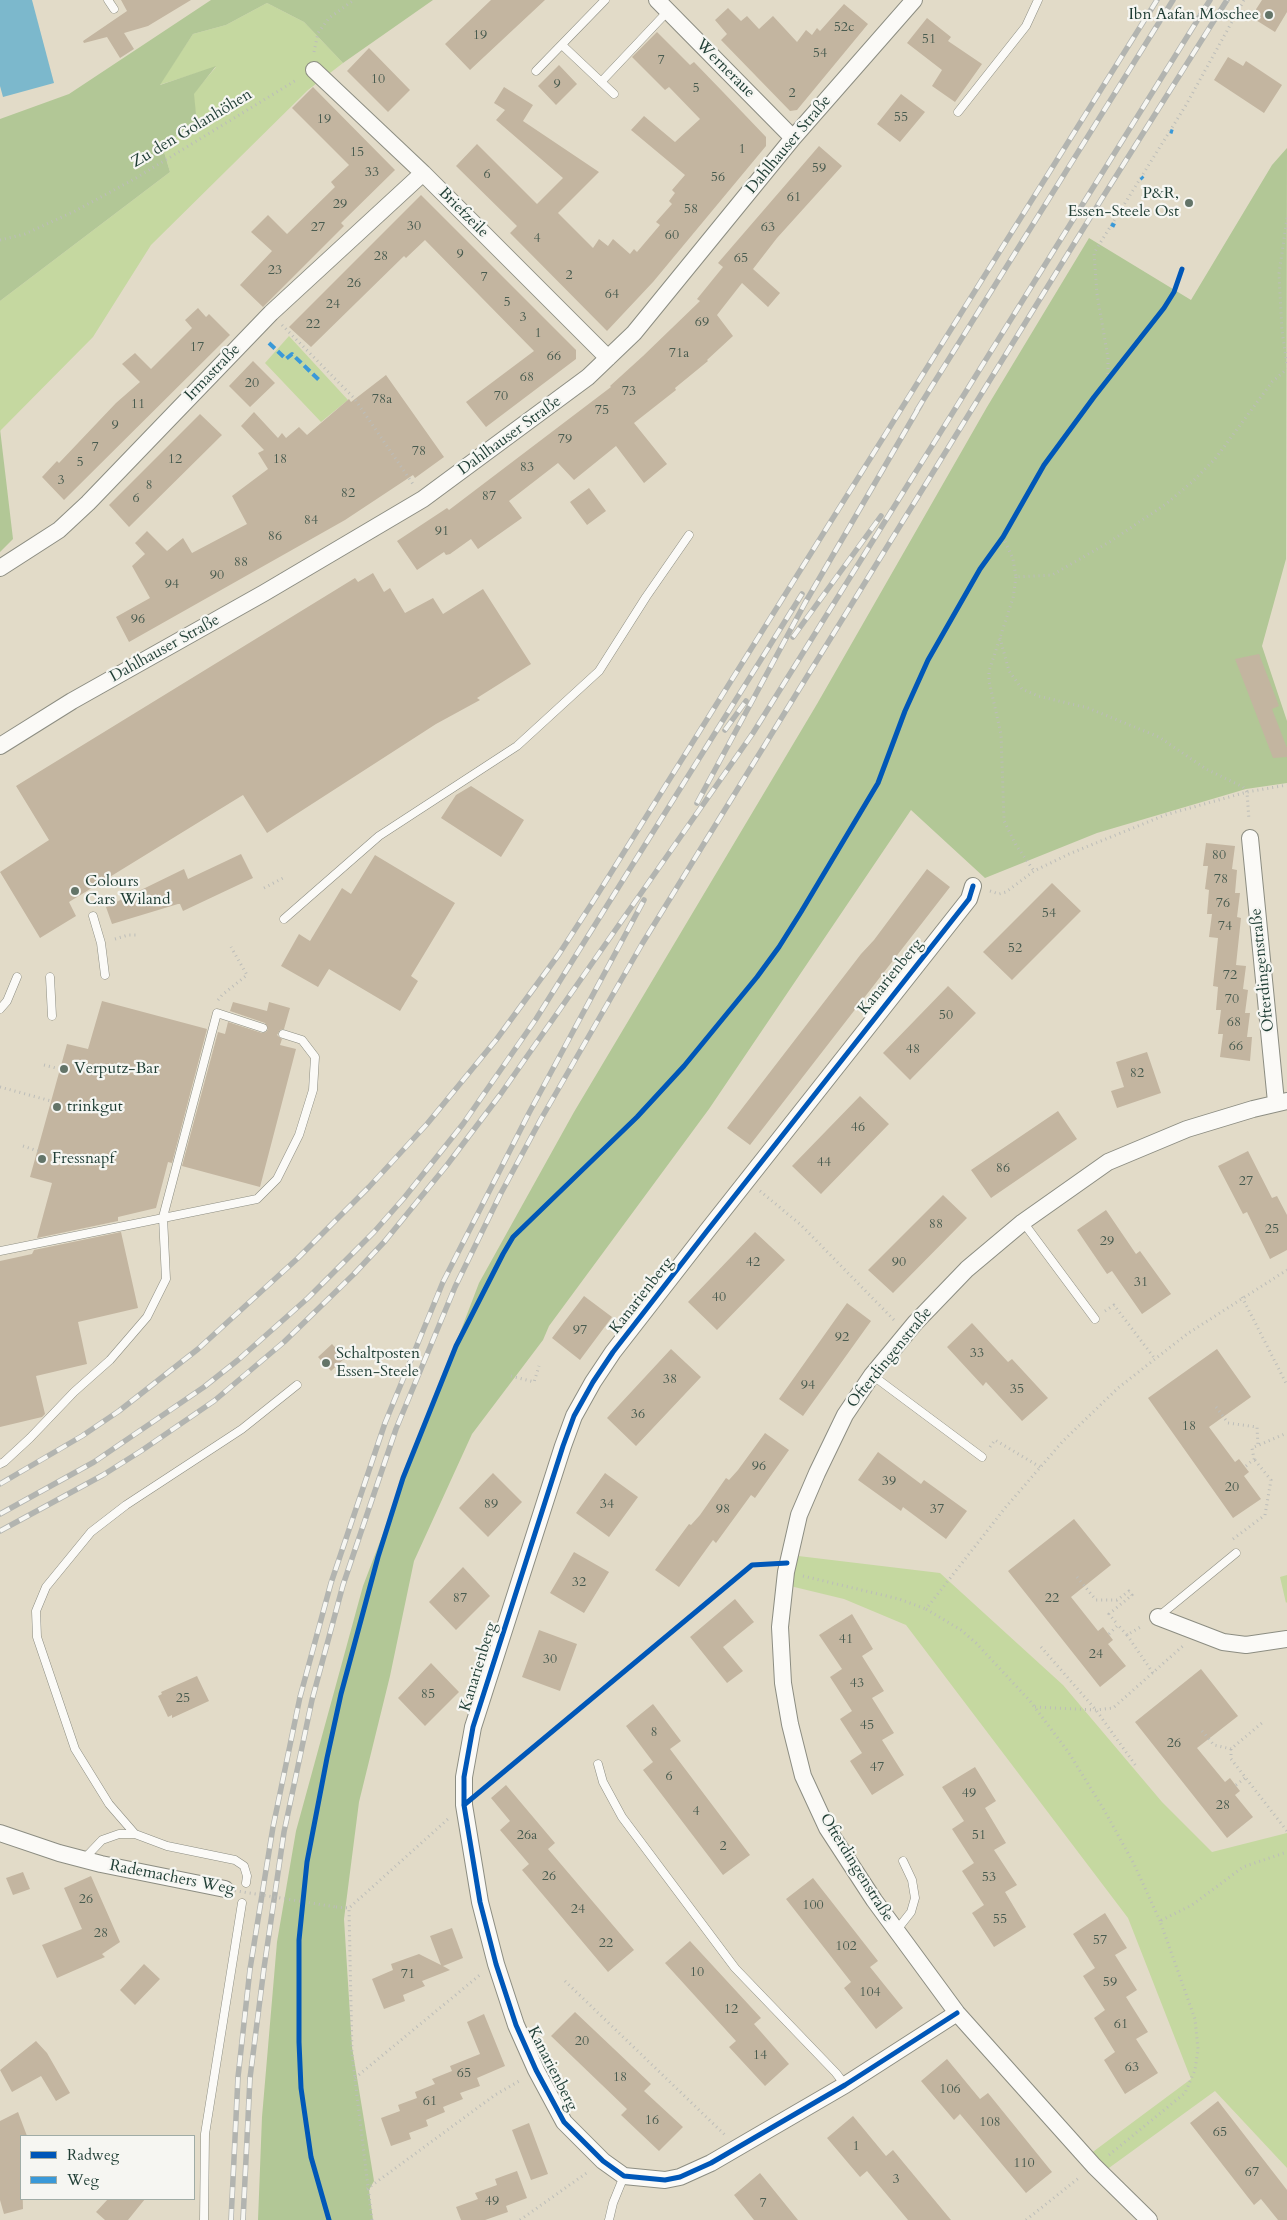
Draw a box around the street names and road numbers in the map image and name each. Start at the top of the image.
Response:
street label: Werneraue [691,35,759,103]
street label: Zu den Golanhöhen [128,85,256,173]
street label: Dahlhauser Straße [742,92,836,198]
street label: Briefzeile [434,184,492,242]
street label: Irmastraße [181,341,245,405]
street label: Dahlhauser Straße [455,392,565,480]
street label: Dahlhauser Straße [107,611,223,687]
street label: Ofterdingenstraße [1247,907,1279,1033]
street label: Kanarienberg [855,935,927,1019]
street label: Kanarienberg [606,1254,678,1338]
street label: Ofterdingenstraße [843,1304,937,1412]
street label: Kanarienberg [456,1620,502,1714]
street label: Ofterdingenstraße [815,1810,897,1926]
street label: Rademachers Weg [108,1856,236,1900]
street label: Kanarienberg [523,2024,581,2114]

